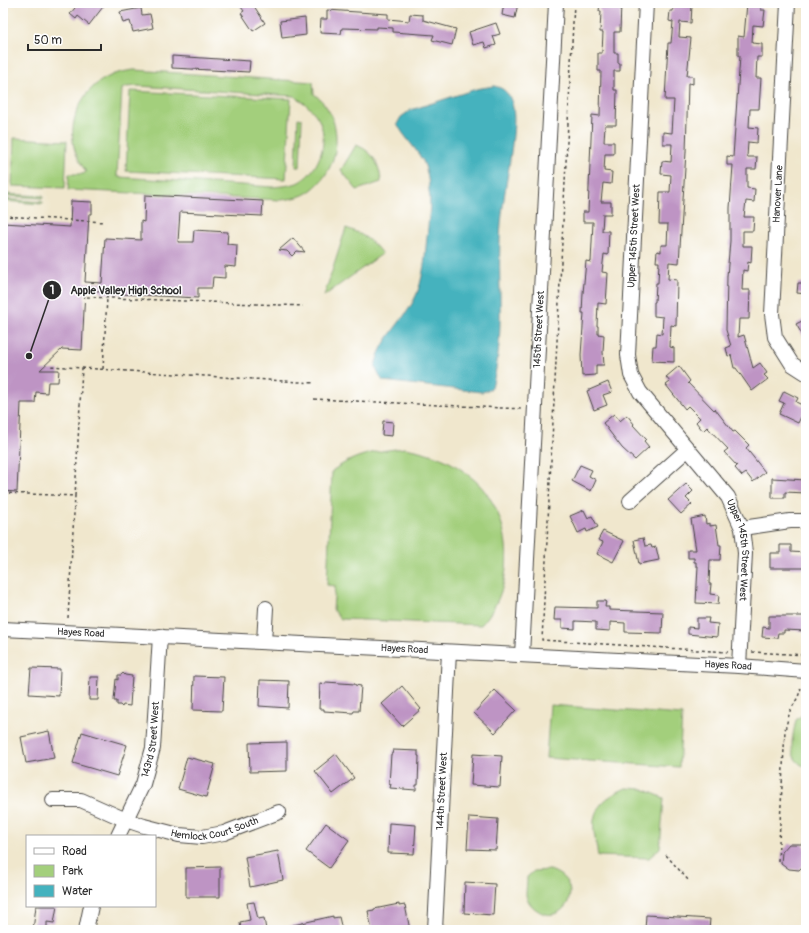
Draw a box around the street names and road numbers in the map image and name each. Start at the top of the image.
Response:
street label: Hanover Lane [770,165,786,223]
street label: Upper 145th Street West [625,183,643,288]
street label: 145th Street West [531,290,547,368]
street label: Upper 145th Street West [724,497,751,602]
street label: Hayes Road [57,626,105,640]
street label: Hayes Road [380,642,429,656]
street label: Hayes Road [704,658,752,673]
street label: 143rd Street West [139,700,162,779]
street label: 144th Street West [434,751,450,830]
street label: Hemlock Court South [169,814,260,843]

